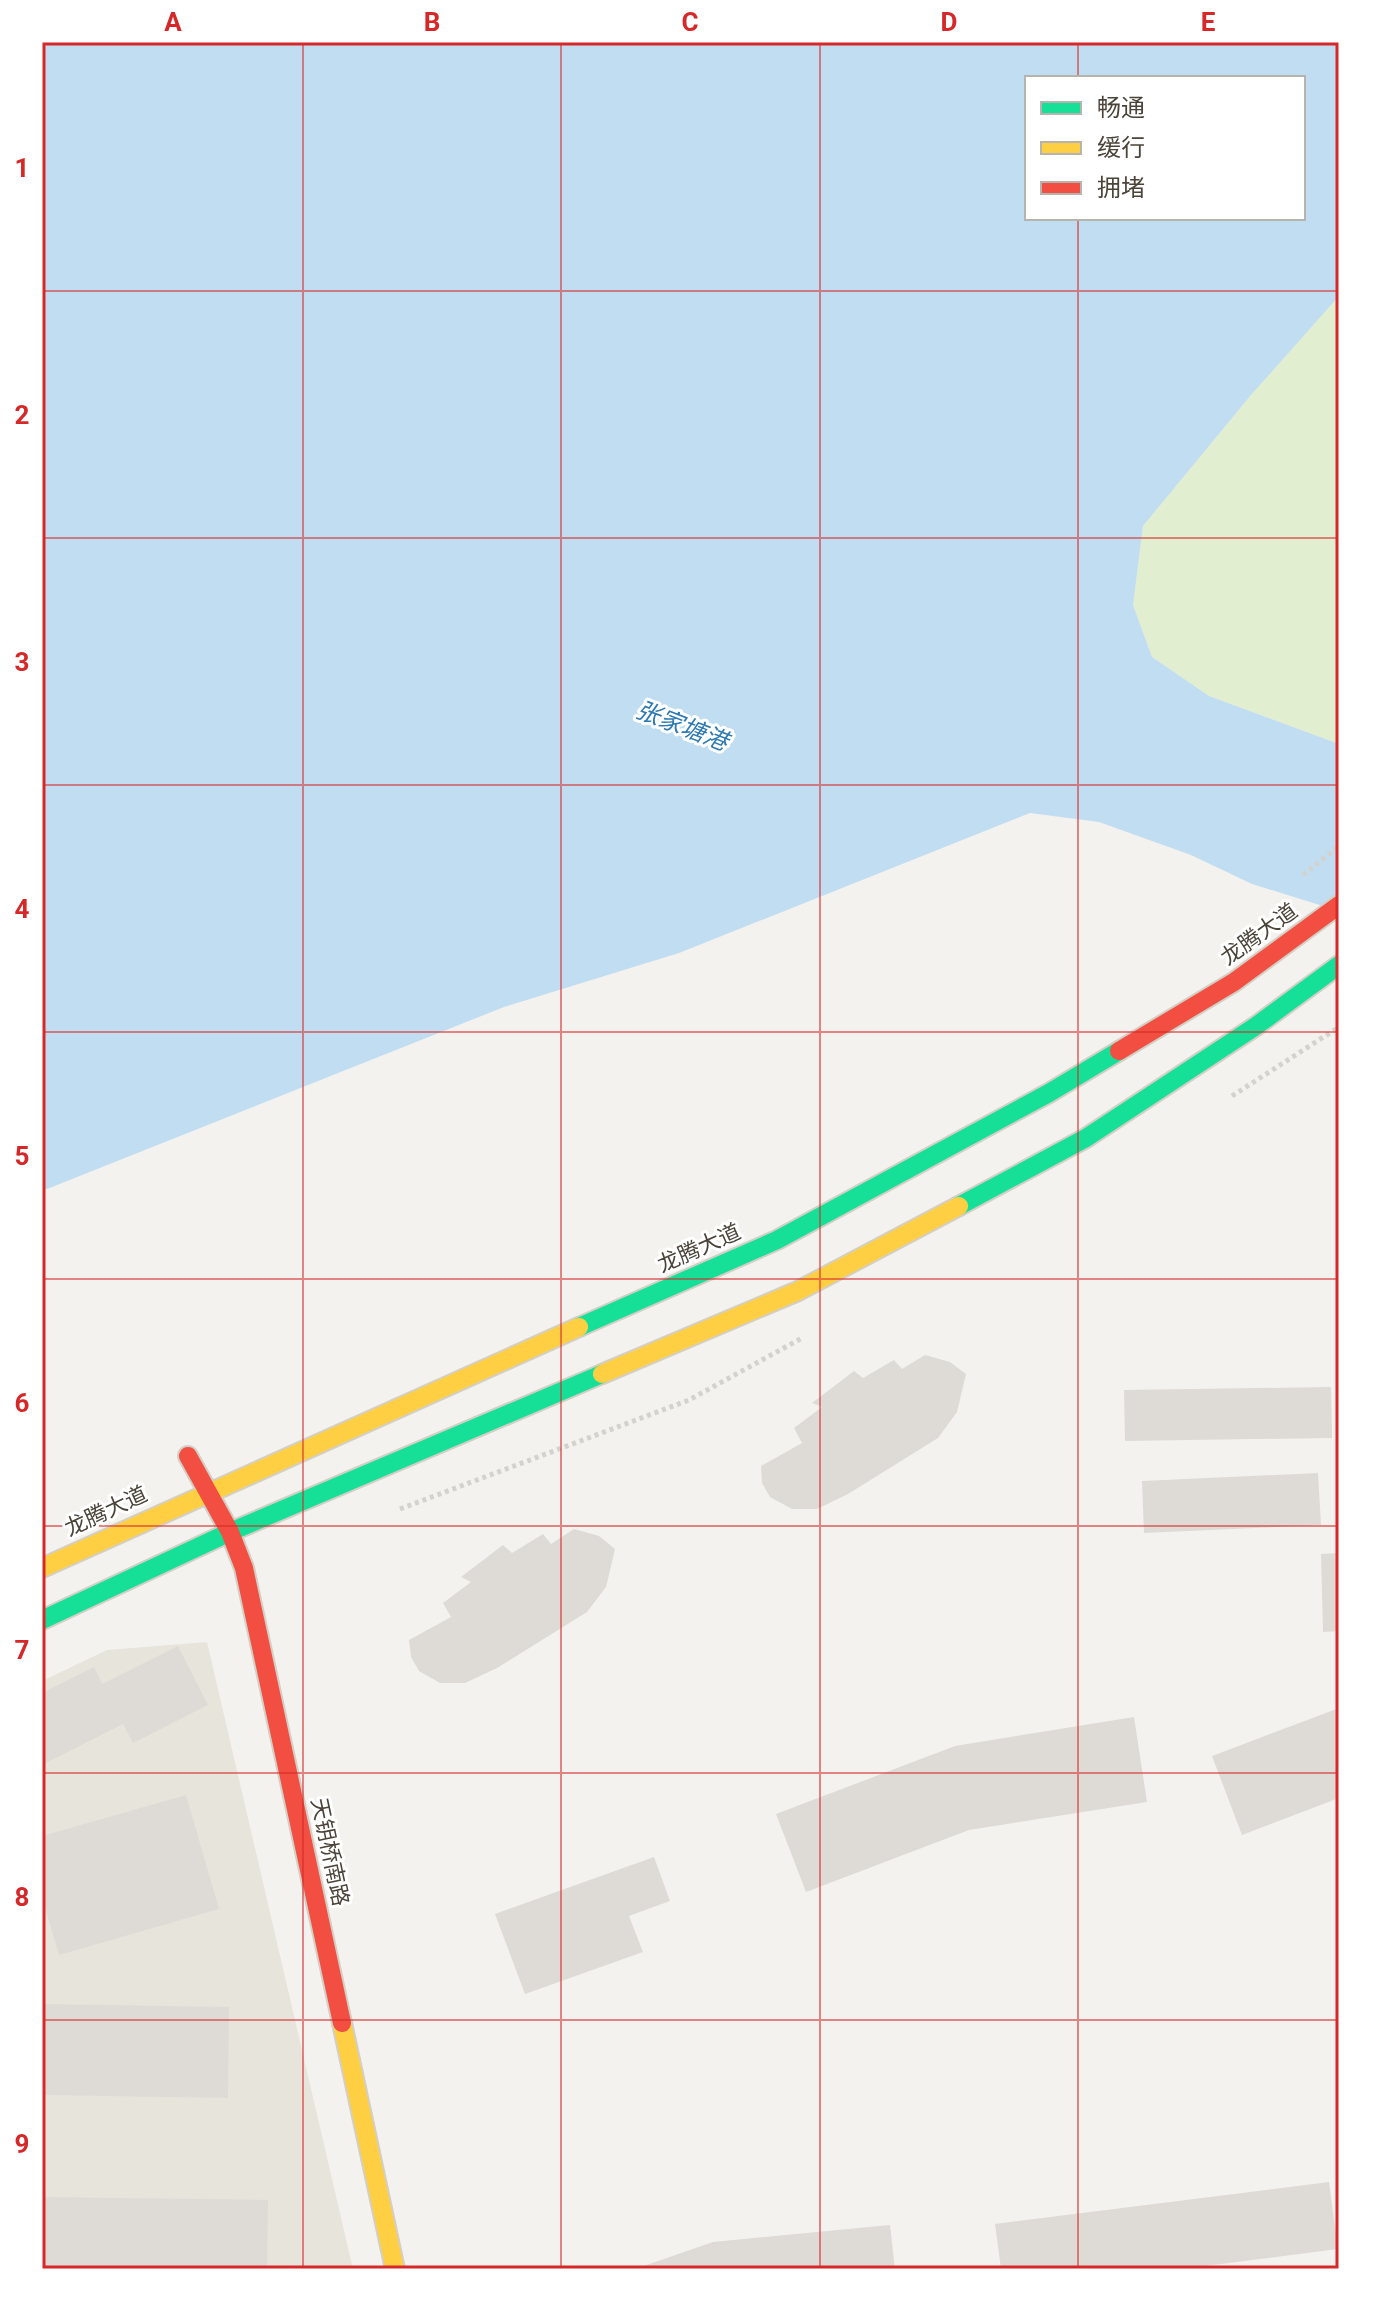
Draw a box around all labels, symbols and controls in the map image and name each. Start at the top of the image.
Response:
text: A [164,7,182,37]
text: B [424,7,440,37]
text: C [681,7,699,37]
text: D [941,7,957,37]
text: E [1201,7,1216,37]
legend [1025,76,1305,220]
text: 畅通 [1097,94,1145,122]
text: 缓行 [1097,134,1145,162]
text: 1 [15,153,29,183]
text: 拥堵 [1097,174,1145,202]
text: 2 [15,400,29,430]
text: 3 [15,647,29,677]
water label: 张家塘港 [632,696,735,757]
text: 4 [15,894,30,924]
street label: 龙腾大道 [1216,898,1302,970]
text: 5 [15,1141,29,1171]
street label: 龙腾大道 [654,1219,744,1277]
text: 6 [15,1388,30,1418]
street label: 龙腾大道 [61,1481,151,1541]
text: 7 [15,1635,29,1665]
street label: 天钥桥南路 [306,1796,354,1908]
text: 8 [15,1882,29,1912]
text: 9 [15,2129,29,2159]

